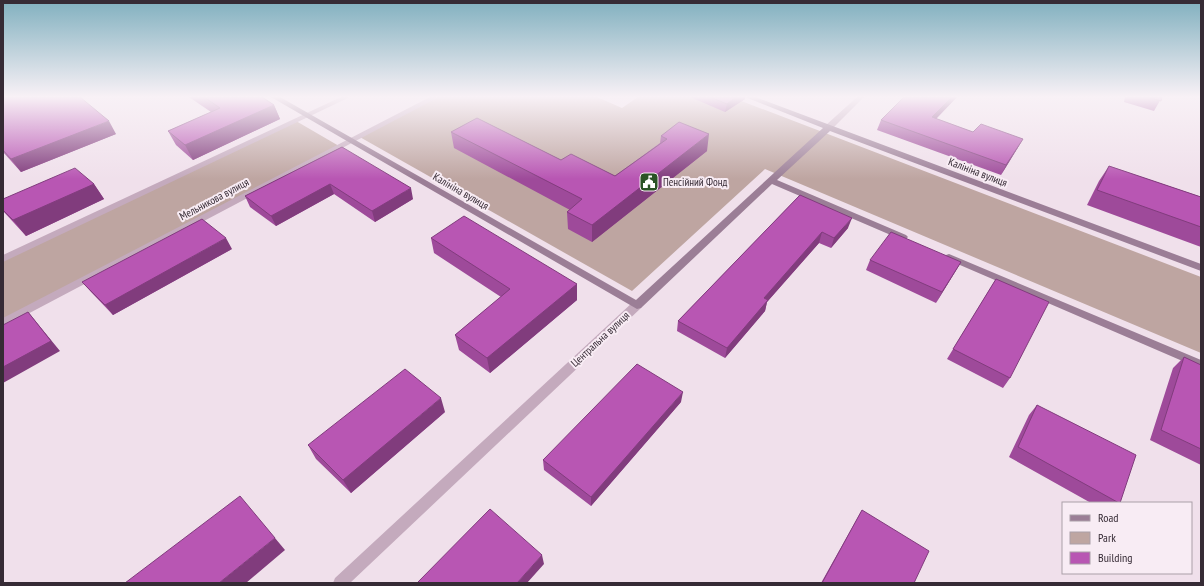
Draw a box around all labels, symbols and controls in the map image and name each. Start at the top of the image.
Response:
street label: Калініна вулиця [946,154,1010,190]
street label: Калініна вулиця [431,169,491,213]
public building icon: Пенсійний Фонд [638,171,660,193]
street label: Мельникова вулиця [177,175,251,223]
place label: Пенсійний Фонд [663,175,727,189]
street label: Центральна вулиця [568,308,632,370]
legend [1062,502,1192,574]
text: Road [1098,510,1118,525]
text: Park [1098,530,1116,545]
text: Building [1098,550,1133,565]

